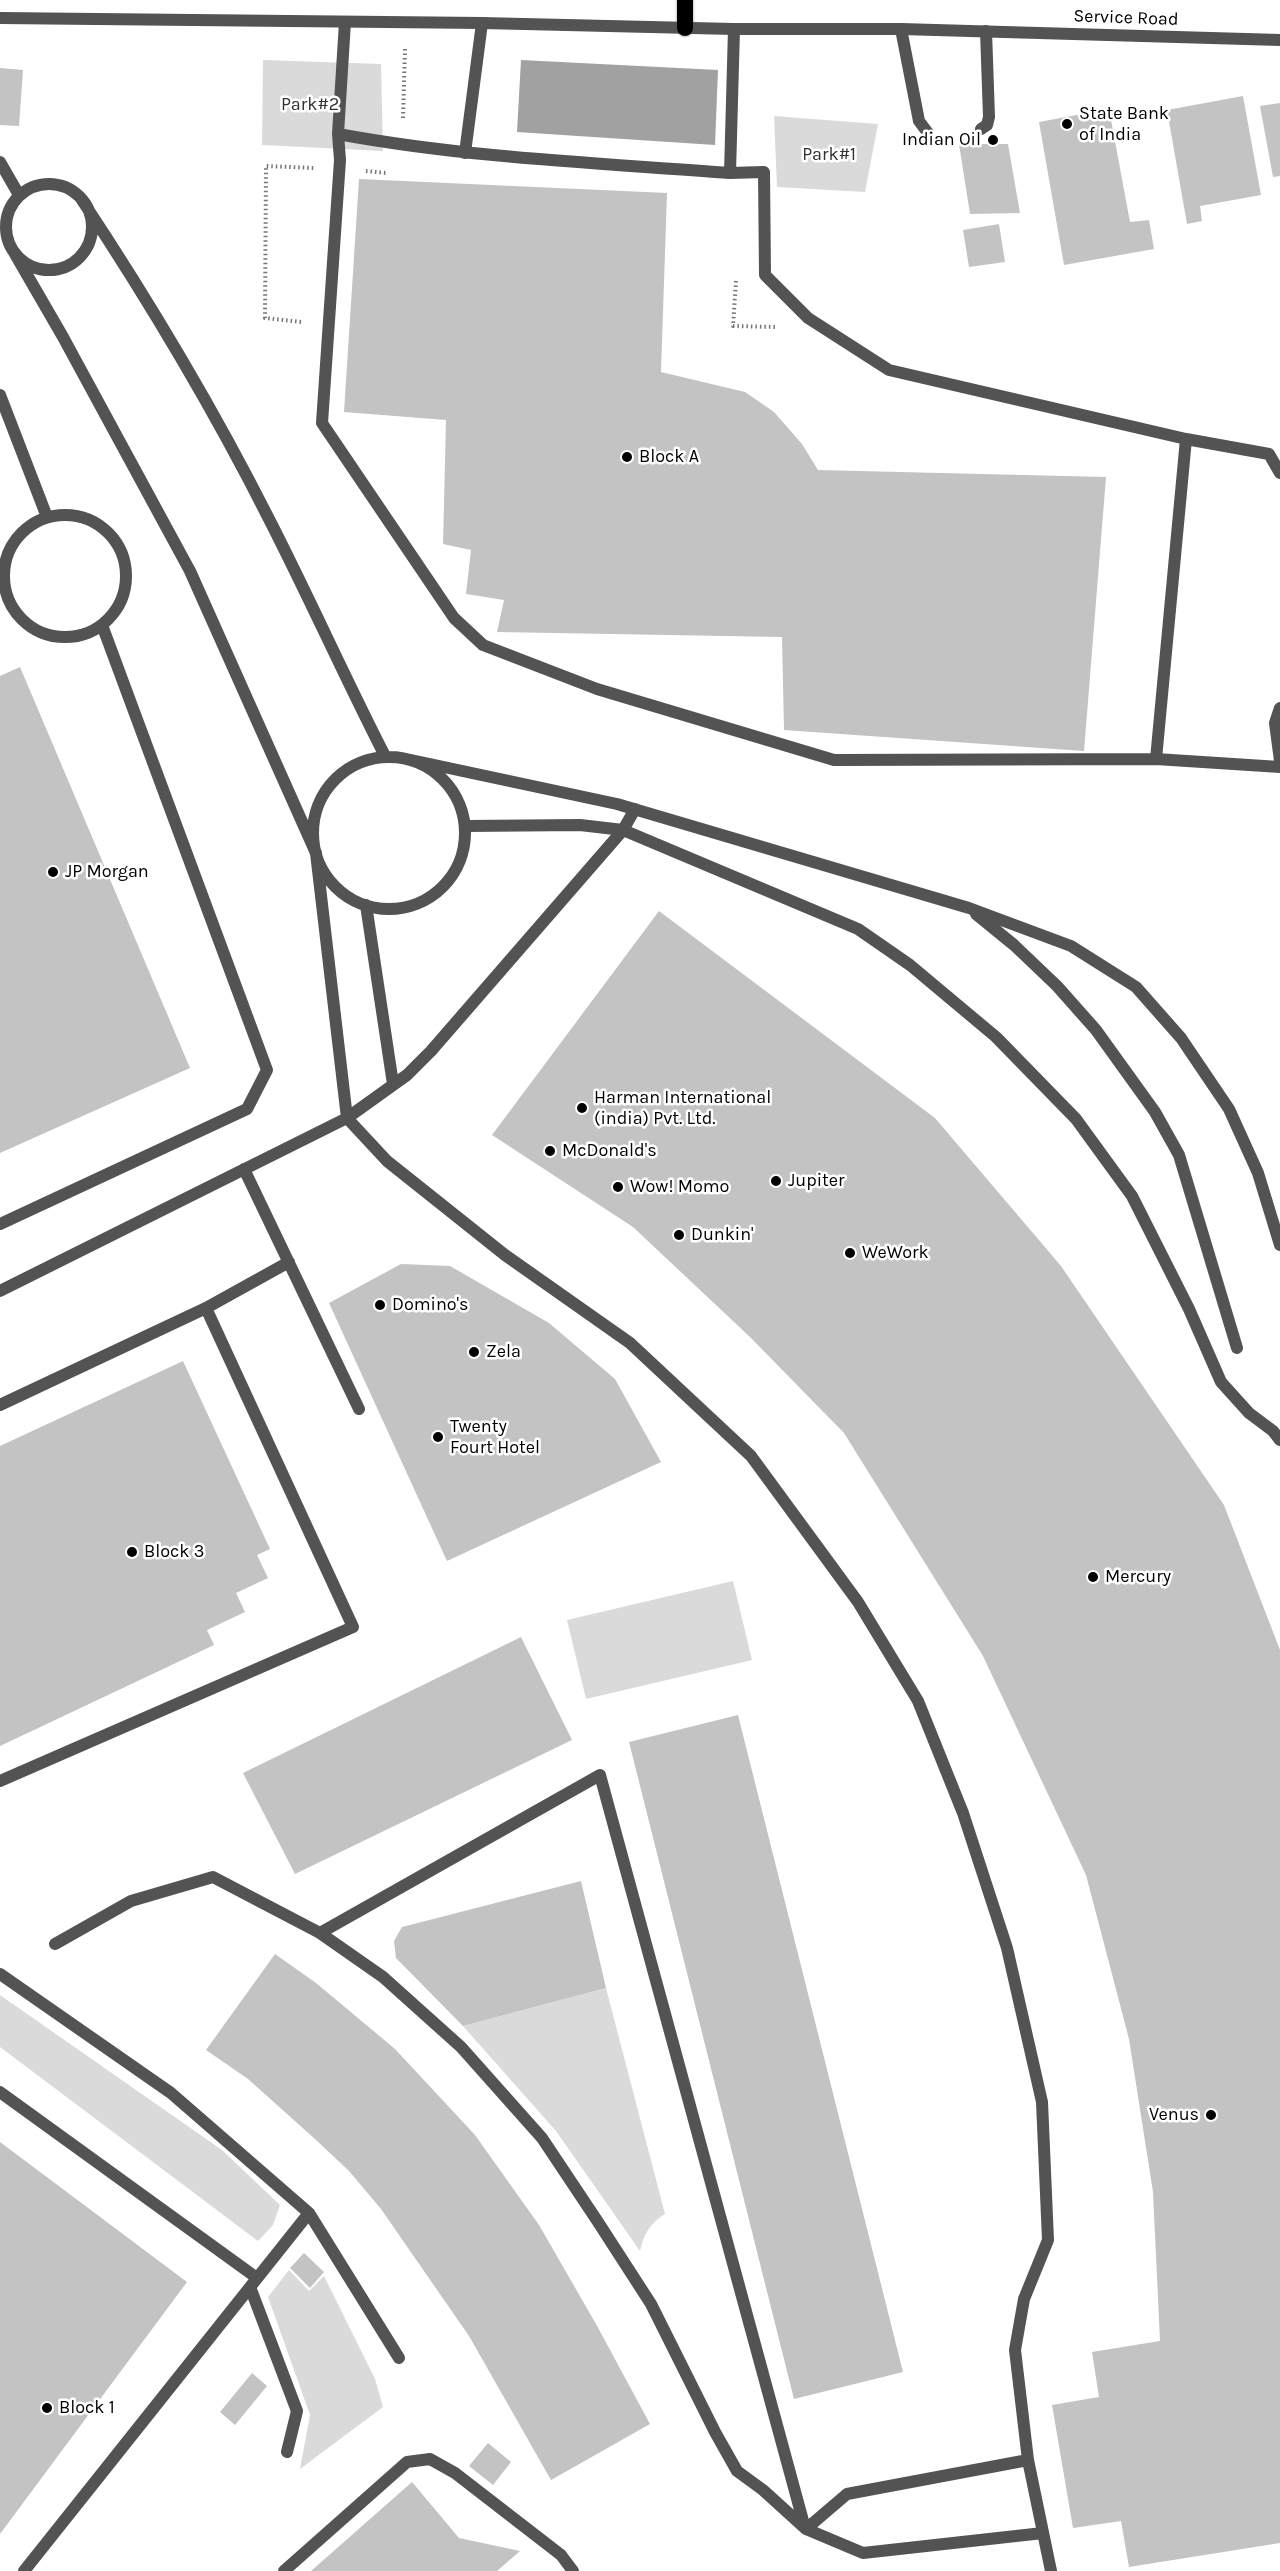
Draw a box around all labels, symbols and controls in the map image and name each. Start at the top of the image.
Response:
street label: Service Road [1073,5,1179,31]
park label: Park#2 [281,94,339,116]
place label: State Bank of India [1079,103,1169,146]
marker: State Bank of India [1060,117,1074,131]
place label: Indian Oil [902,129,981,151]
marker: Indian Oil [986,133,1000,147]
park label: Park#1 [802,144,856,166]
place label: Block A [639,446,699,468]
marker: Block A [620,450,634,464]
place label: JP Morgan [65,861,149,883]
marker: JP Morgan [46,865,60,879]
place label: Harman International (india) Pvt. Ltd. [594,1087,771,1130]
marker: Harman International (india) Pvt. Ltd. [575,1101,589,1115]
place label: McDonald's [562,1140,657,1162]
marker: McDonald's [543,1144,557,1158]
place label: Jupiter [788,1170,845,1192]
marker: Jupiter [769,1174,783,1188]
place label: Wow! Momo [630,1176,729,1198]
marker: Wow! Momo [611,1180,625,1194]
place label: Dunkin' [691,1224,753,1246]
marker: Dunkin' [672,1228,686,1242]
place label: WeWork [862,1242,929,1264]
marker: WeWork [843,1246,857,1260]
place label: Domino's [392,1294,469,1316]
marker: Domino's [373,1298,387,1312]
place label: Zela [486,1341,521,1363]
marker: Zela [467,1345,481,1359]
place label: Twenty Fourt Hotel [450,1416,540,1458]
marker: Twenty Fourt Hotel [431,1430,445,1444]
place label: Block 3 [144,1541,204,1563]
marker: Block 3 [125,1545,139,1559]
place label: Mercury [1105,1566,1171,1588]
marker: Mercury [1086,1570,1100,1584]
place label: Venus [1149,2104,1199,2126]
marker: Venus [1204,2108,1218,2122]
place label: Block 1 [59,2397,115,2419]
marker: Block 1 [40,2401,54,2415]

